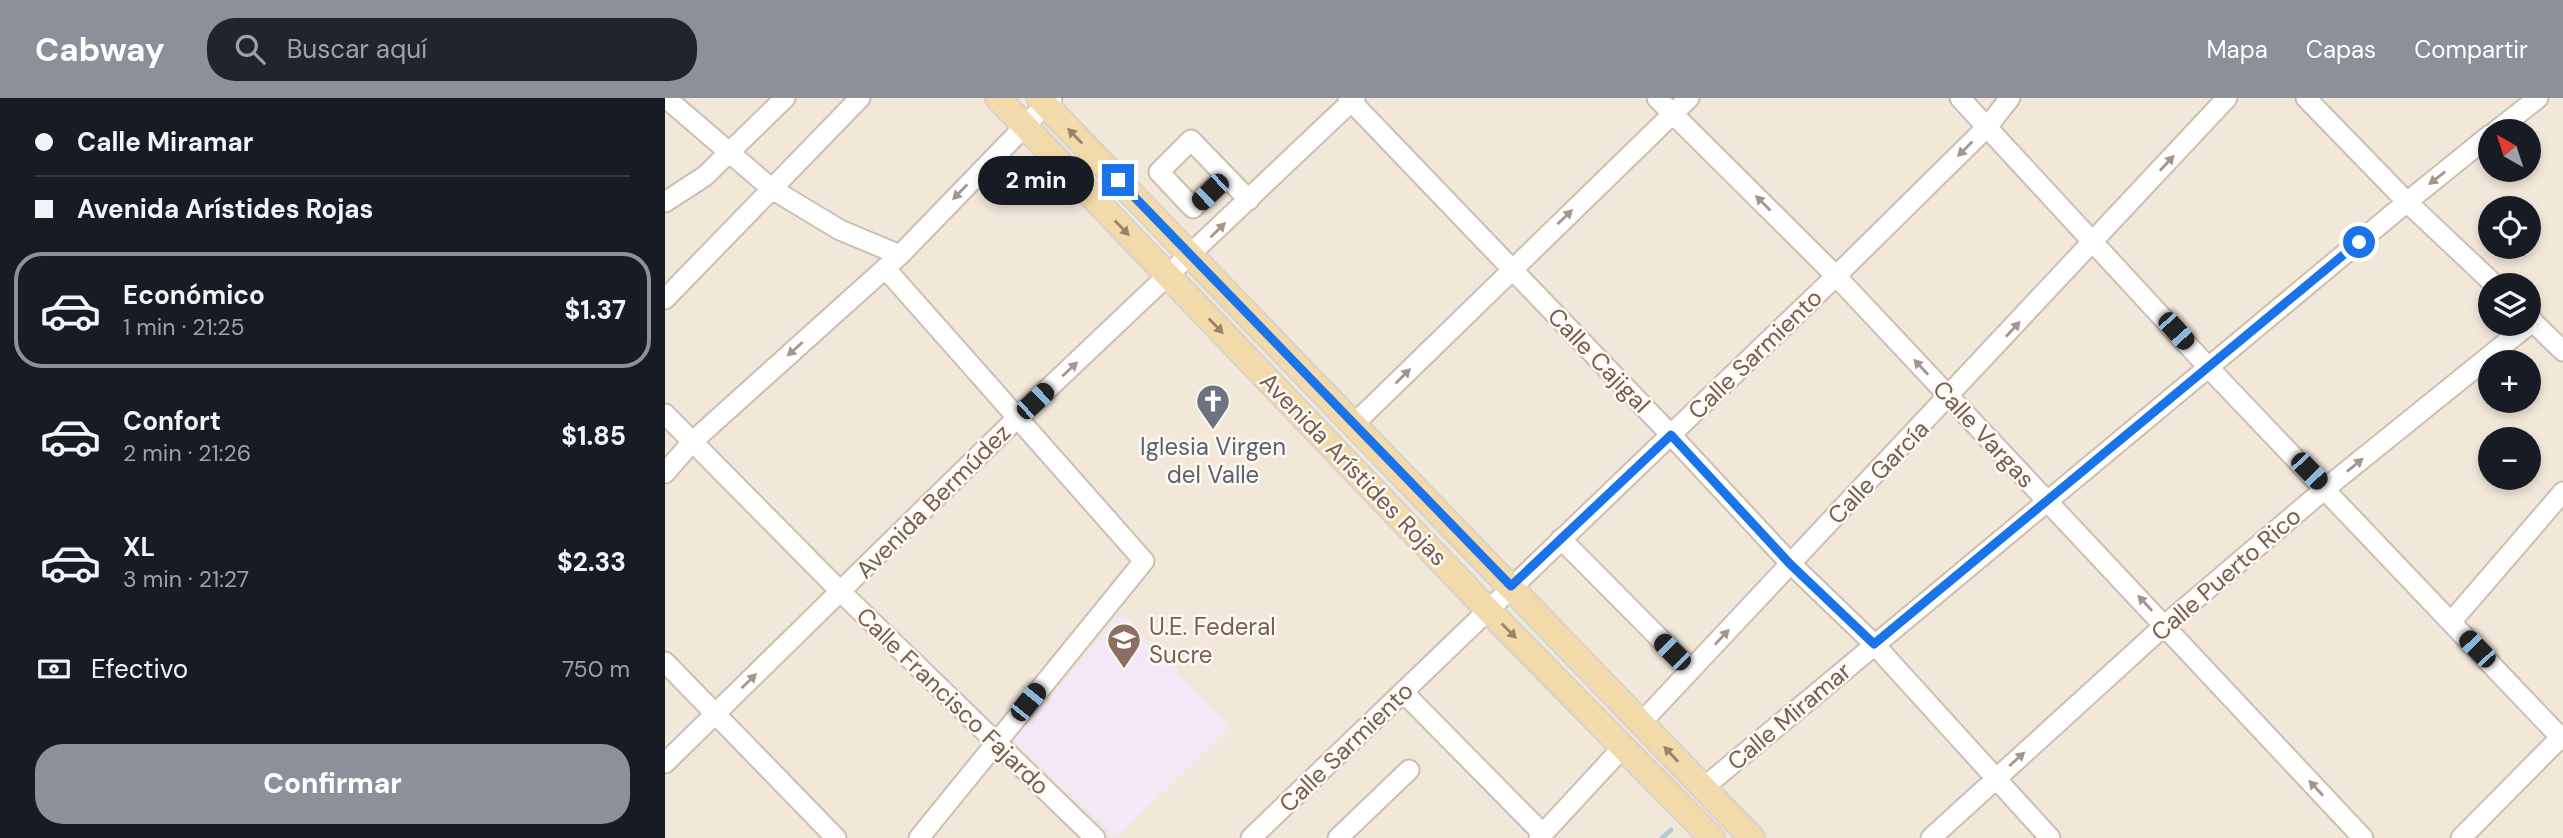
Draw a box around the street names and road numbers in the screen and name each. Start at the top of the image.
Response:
street label: Calle Sarmiento [1681,282,1829,426]
street label: Calle Cajigal [1541,301,1657,419]
street label: Avenida Arístides Rojas [1254,366,1454,572]
street label: Calle Vargas [1926,374,2042,494]
street label: Calle García [1821,413,1935,531]
street label: Avenida Bermúdez [849,417,1017,585]
street label: Calle Puerto Rico [2145,500,2307,648]
street label: Calle Francisco Fajardo [850,601,1056,801]
street label: Calle Miramar [1721,655,1857,777]
street label: Calle Sarmiento [1272,675,1420,819]

